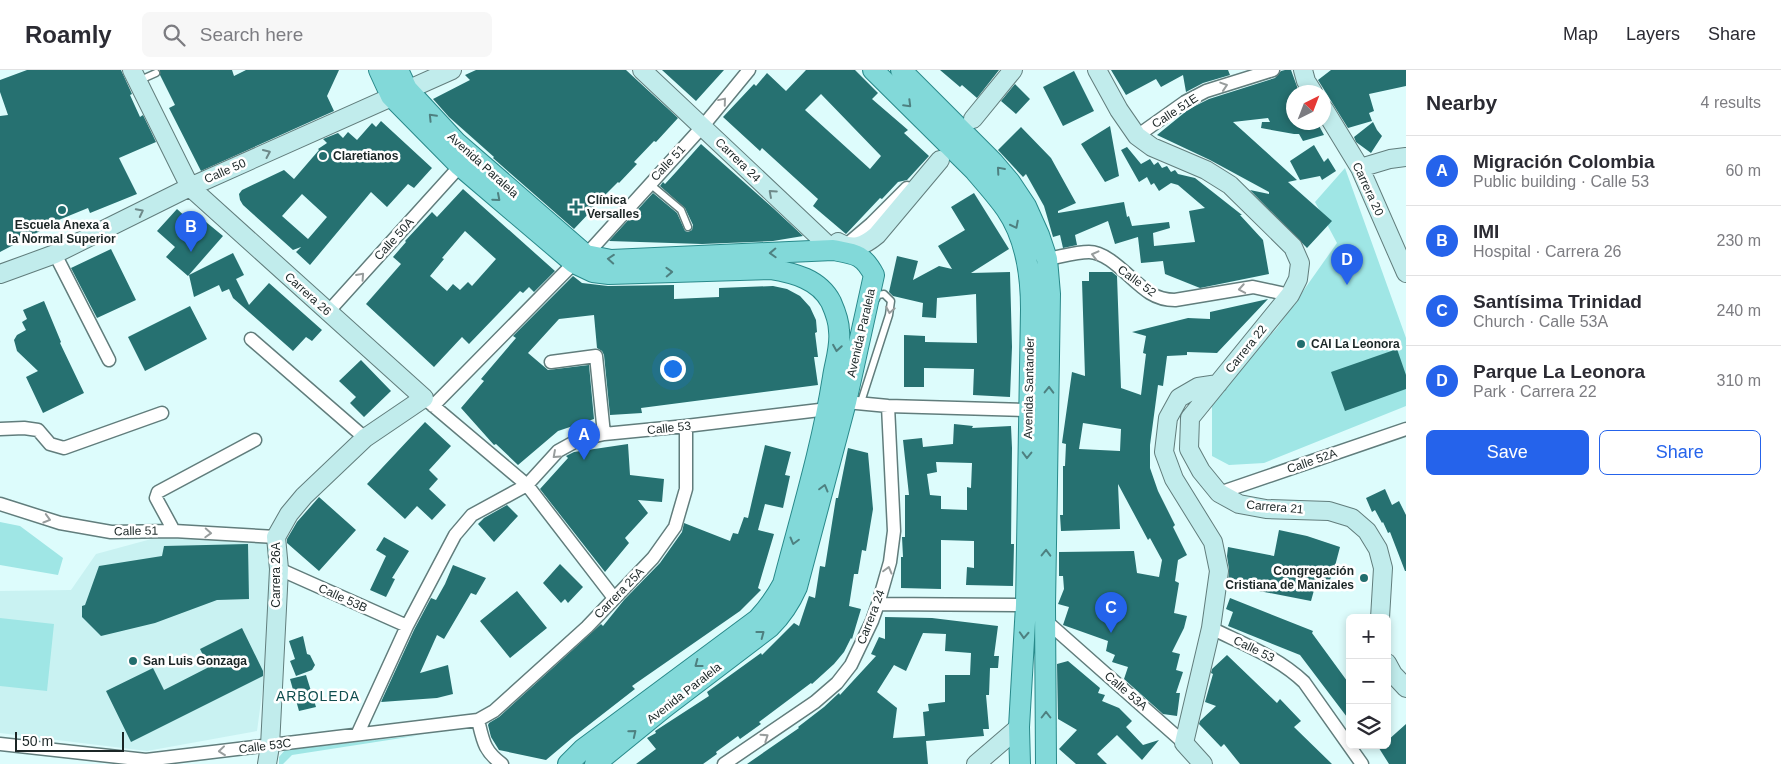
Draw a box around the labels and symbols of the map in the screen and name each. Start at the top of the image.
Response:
one-way arrow [1219,81,1227,91]
north arrow [1286,85,1331,130]
street label: Calle 51E [1149,91,1201,131]
one-way arrow [718,98,727,107]
one-way arrow [902,98,911,107]
one-way arrow [429,113,438,122]
street label: Avenida Paralela [445,130,522,201]
street label: Carrera 24 [713,135,764,185]
street label: Calle 51 [648,142,688,184]
one-way arrow [262,148,271,159]
place label: Claretianos [333,149,399,163]
marker: Claretianos [317,150,329,162]
street label: Calle 50 [202,156,248,186]
street label: Carrera 20 [1350,160,1387,218]
one-way arrow [997,167,1006,176]
one-way arrow [768,190,777,199]
one-way arrow [492,192,501,201]
place label: Clínica Versalles [587,193,639,221]
marker: Clínica Versalles [569,200,583,214]
marker: Escuela Anexa a la Normal Superior [56,204,68,216]
one-way arrow [135,207,144,218]
pin: B [175,211,207,252]
street label: Calle 50A [371,215,417,263]
place label: Escuela Anexa a la Normal Superior [8,218,116,246]
one-way arrow [1009,220,1019,229]
pin: D [1331,244,1363,285]
one-way arrow [769,248,776,258]
one-way arrow [1091,250,1100,260]
one-way arrow [606,253,614,264]
street label: Calle 52 [1115,262,1159,300]
one-way arrow [665,267,673,277]
street label: Carrera 26 [282,270,334,319]
one-way arrow [355,272,364,281]
one-way arrow [1238,283,1246,293]
street label: Avenida Paralela [844,287,878,379]
one-way arrow [885,306,895,315]
street label: Carrera 22 [1223,322,1270,376]
street label: Avenida Santander [1021,337,1037,439]
place label: CAI La Leonora [1311,337,1400,351]
marker: CAI La Leonora [1295,338,1307,350]
one-way arrow [833,344,843,353]
your location [660,356,686,382]
one-way arrow [1044,386,1054,394]
pin: A [568,419,600,460]
street label: Calle 53 [646,419,692,437]
street label: Calle 52A [1285,446,1339,476]
one-way arrow [552,449,561,458]
one-way arrow [1022,452,1033,460]
one-way arrow [818,484,828,493]
street label: Carrera 21 [1246,498,1305,517]
one-way arrow [42,513,50,523]
street label: Calle 51 [114,524,158,538]
one-way arrow [204,527,212,538]
one-way arrow [789,536,800,545]
street label: Carrera 26A [269,542,283,608]
one-way arrow [1041,549,1051,556]
place label: Congregación Cristiana de Manizales [1225,564,1354,592]
street label: Carrera 25A [591,565,647,621]
one-way arrow [882,566,892,575]
marker: Congregación Cristiana de Manizales [1358,572,1370,584]
street label: Calle 53B [316,581,370,615]
street label: Carrera 24 [854,587,888,646]
pin: C [1095,592,1127,633]
one-way arrow [755,631,765,640]
one-way arrow [1019,632,1030,640]
street label: Calle 53 [1231,633,1277,665]
place label: San Luis Gonzaga [143,654,247,668]
marker: San Luis Gonzaga [127,655,139,667]
one-way arrow [695,658,704,666]
street label: Avenida Paralela [644,659,724,726]
street label: Calle 53A [1102,669,1150,713]
district label: ARBOLEDA [276,688,360,704]
one-way arrow [1041,711,1051,719]
scale bar [15,729,124,752]
one-way arrow [627,731,636,739]
one-way arrow [759,733,768,743]
street label: Calle 53C [238,736,292,756]
one-way arrow [217,745,225,756]

